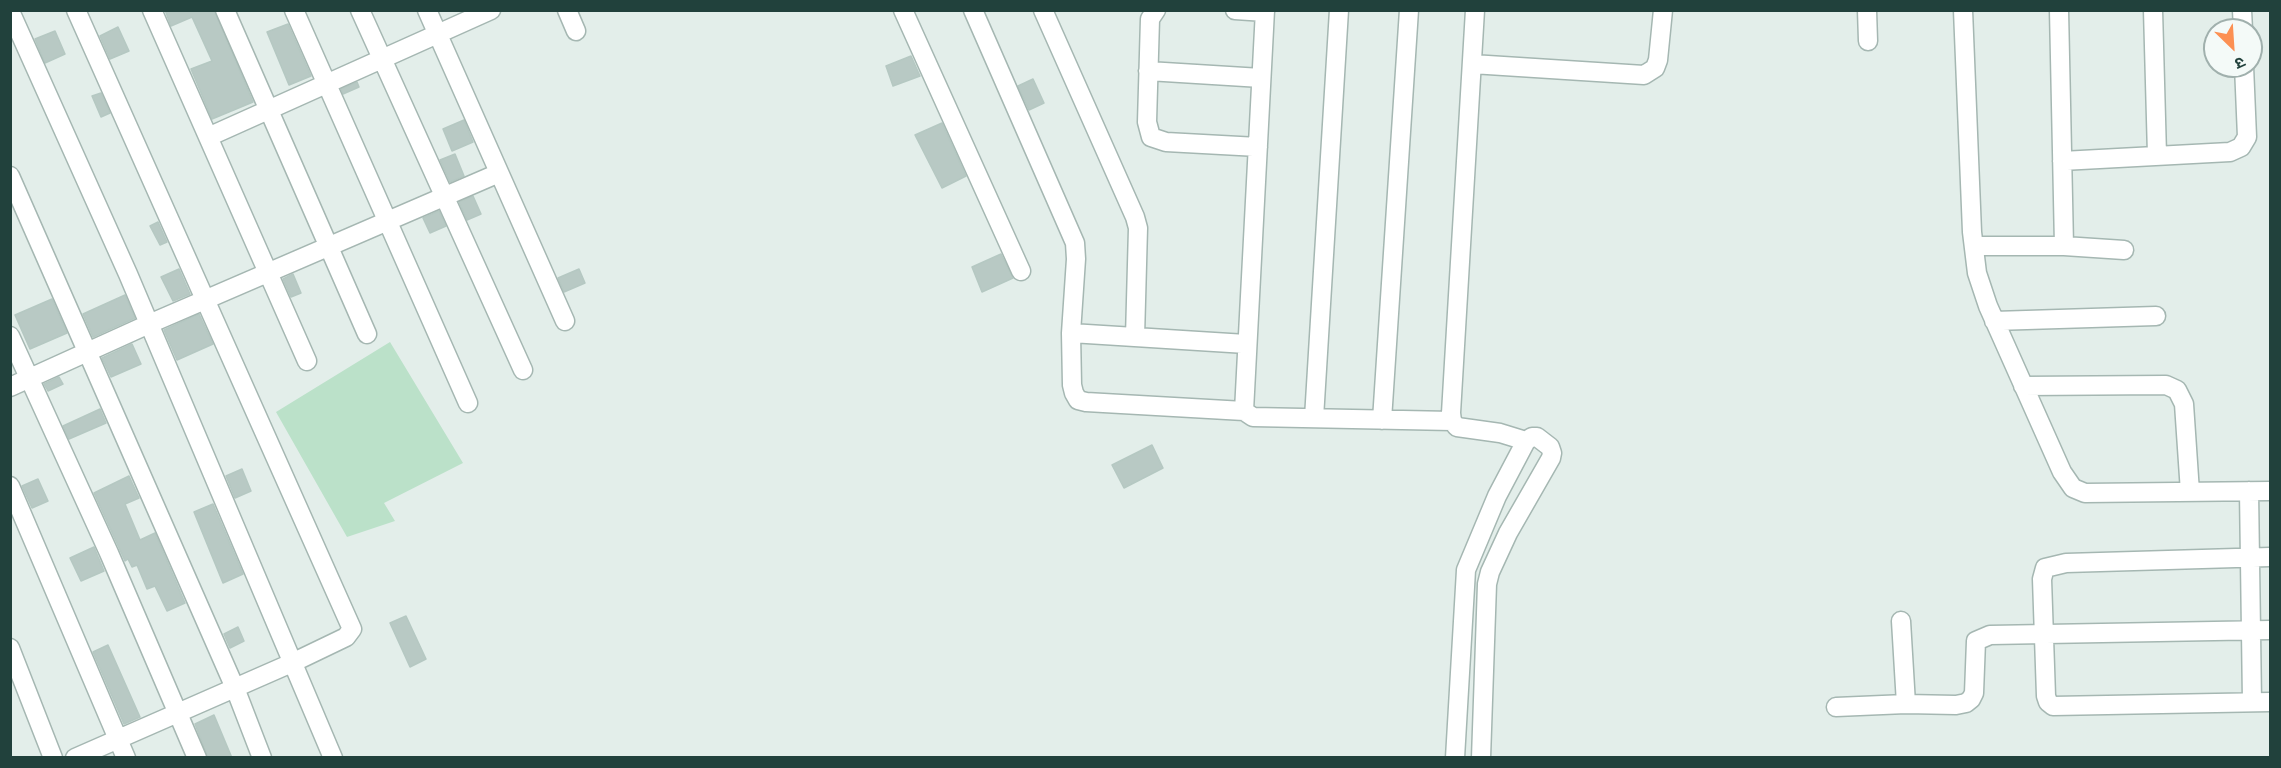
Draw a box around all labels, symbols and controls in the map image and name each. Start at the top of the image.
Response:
north arrow [2203,18,2263,78]
text: उ [2231,51,2248,74]

